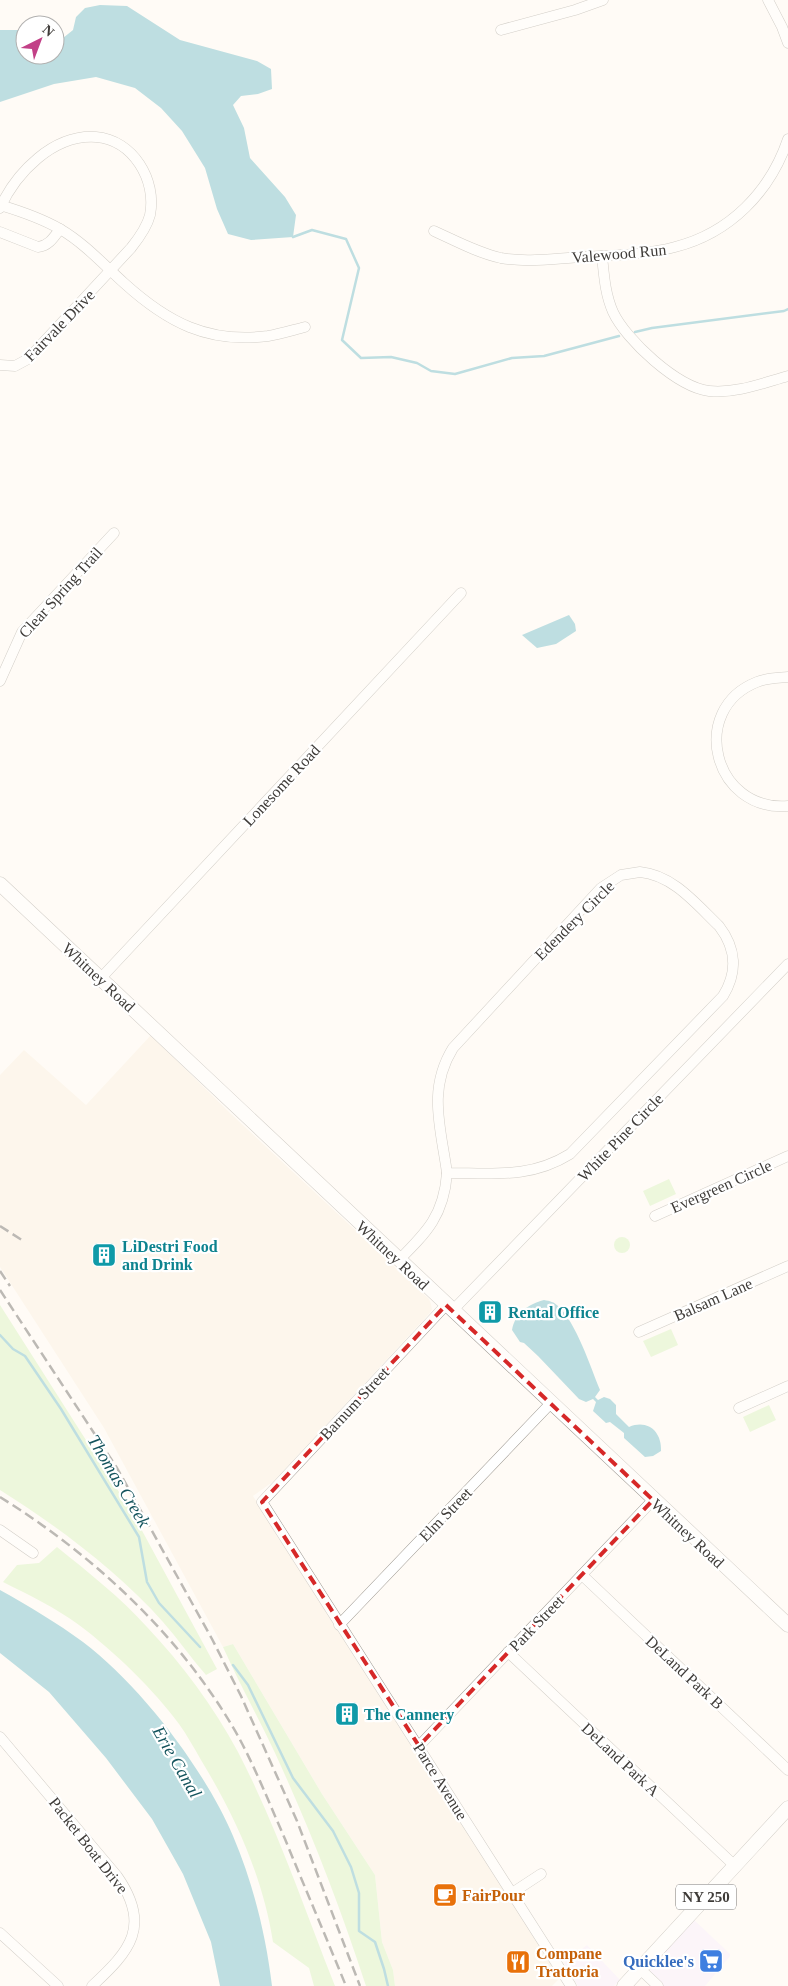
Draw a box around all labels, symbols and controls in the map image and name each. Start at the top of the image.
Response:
north arrow [15,15,65,65]
text: N [40,22,57,40]
street label: Valewood Run [571,241,667,266]
street label: Fairvale Drive [21,286,98,365]
street label: Clear Spring Trail [15,543,106,642]
street label: Lonesome Road [240,741,323,829]
street label: Edendery Circle [531,877,618,964]
street label: Whitney Road [58,939,138,1016]
street label: White Pine Circle [574,1090,666,1184]
street label: Evergreen Circle [668,1157,775,1217]
street label: Whitney Road [352,1217,432,1294]
place label: LiDestri Food and Drink [122,1238,218,1273]
building icon: LiDestri Food and Drink [91,1242,117,1268]
street label: Balsam Lane [671,1275,755,1324]
building icon: Rental Office [477,1299,503,1325]
place label: Rental Office [508,1304,599,1321]
street label: Barnum Street [316,1363,393,1443]
water label: Thomas Creek [84,1431,155,1532]
street label: Elm Street [416,1484,475,1545]
street label: Whitney Road [647,1495,727,1572]
street label: Park Street [506,1592,567,1655]
street label: DeLand Park B [642,1632,727,1713]
building icon: The Cannery [334,1701,360,1727]
place label: The Cannery [364,1706,454,1724]
street label: DeLand Park A [578,1719,663,1800]
water label: Erie Canal [148,1722,206,1801]
street label: Parce Avenue [410,1740,471,1823]
street label: Packet Boat Drive [46,1794,131,1897]
cafe icon: FairPour [432,1882,458,1908]
road number: NY 250 [676,1884,736,1910]
place label: FairPour [462,1887,525,1904]
place label: Compane Trattoria [536,1945,602,1980]
supermarket icon: Quicklee's [698,1948,724,1974]
restaurant icon: Compane Trattoria [505,1949,531,1975]
place label: Quicklee's [623,1953,694,1970]

